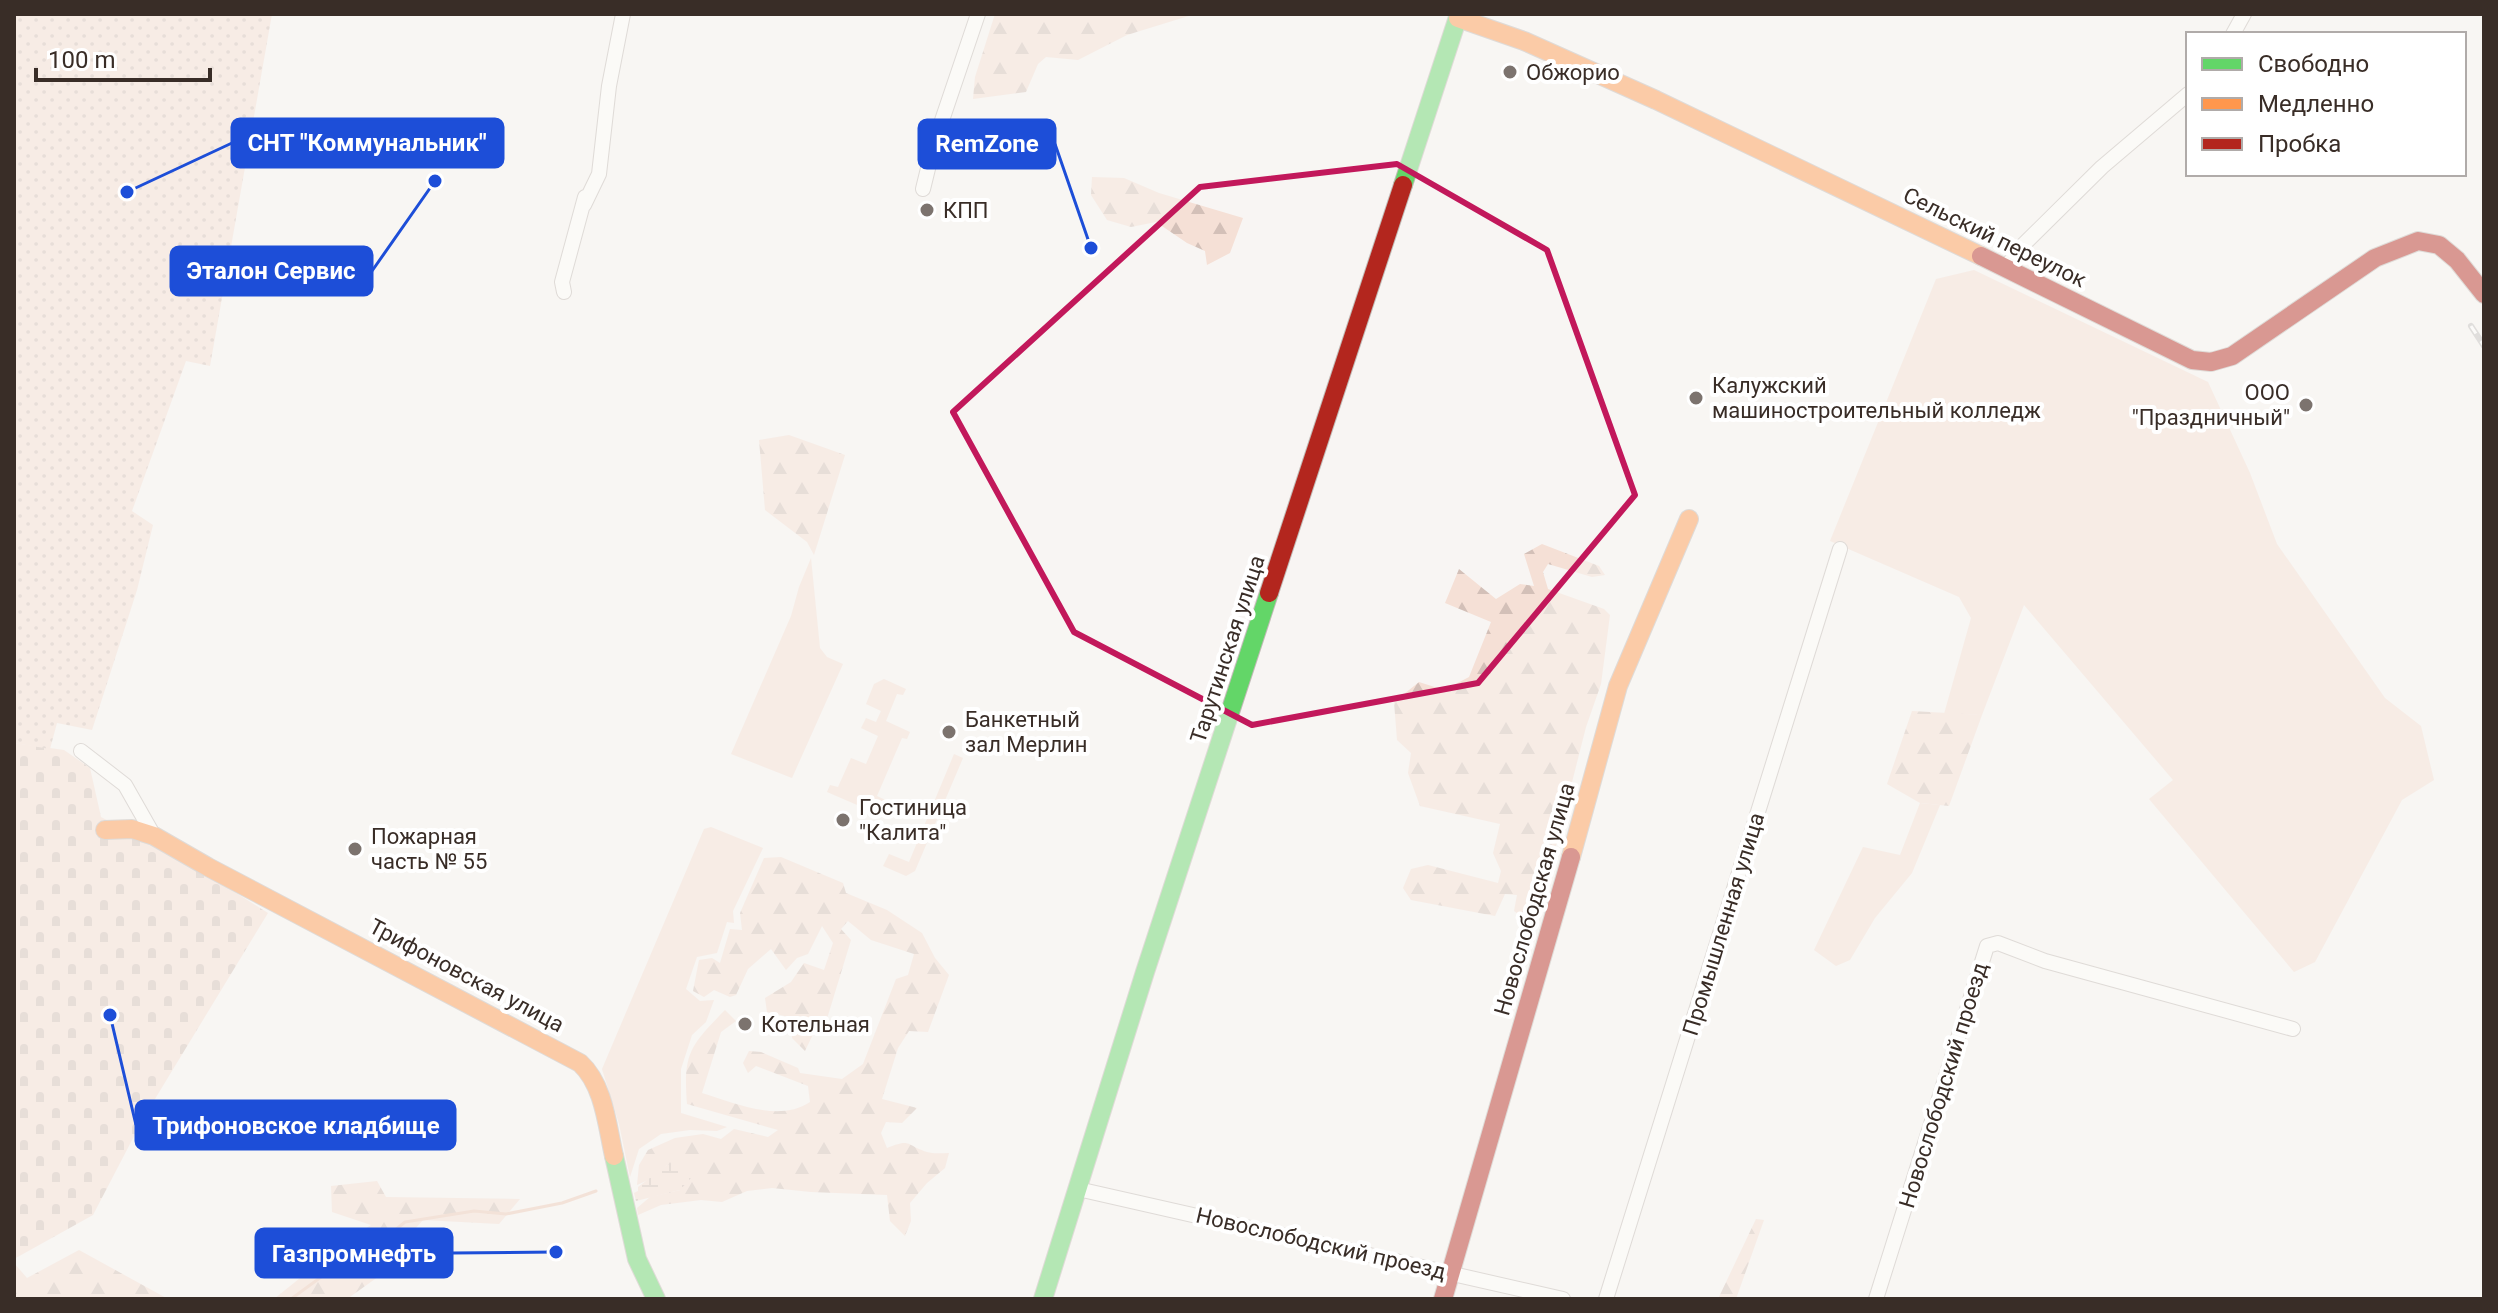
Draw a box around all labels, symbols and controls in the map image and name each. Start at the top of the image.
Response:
scale bar [36,32,210,82]
legend [2186,32,2466,176]
text: 100 m [48,46,115,74]
text: Свободно [2258,50,2369,78]
place label: Обжорио [1526,60,1620,85]
marker: Обжорио [1501,63,1519,81]
text: Медленно [2258,90,2374,118]
callout: СНТ "Коммунальник" [232,119,503,167]
callout: RemZone [919,120,1055,168]
text: СНТ "Коммунальник" [247,129,487,157]
text: RemZone [935,130,1039,158]
text: Пробка [2258,130,2341,158]
street label: Сельский переулок [1899,182,2090,293]
place label: КПП [943,198,989,223]
marker: КПП [918,201,936,219]
callout: Эталон Сервис [171,247,372,295]
text: Эталон Сервис [187,257,356,285]
place label: Калужский машиностроительный колледж [1712,373,2041,423]
place label: ООО "Праздничный" [2132,380,2290,430]
marker: Калужский машиностроительный колледж [1687,389,1705,407]
marker: ООО "Праздничный" [2297,396,2315,414]
street label: Тарутинская улица [1185,552,1270,746]
place label: Банкетный зал Мерлин [965,707,1088,757]
marker: Банкетный зал Мерлин [940,723,958,741]
street label: Новослободская улица [1489,780,1580,1018]
place label: Гостиница "Калита" [859,795,967,845]
street label: Промышленная улица [1678,810,1769,1038]
marker: Гостиница "Калита" [834,811,852,829]
place label: Пожарная часть № 55 [371,824,487,874]
marker: Пожарная часть № 55 [346,840,364,858]
street label: Трифоновская улица [365,914,568,1037]
street label: Новослободский проезд [1894,959,1993,1211]
place label: Котельная [761,1012,870,1037]
marker: Котельная [736,1015,754,1033]
callout: Трифоновское кладбище [136,1101,455,1149]
text: Трифоновское кладбище [152,1112,440,1140]
street label: Новослободский проезд [1194,1203,1448,1284]
callout: Газпромнефть [256,1229,452,1277]
text: Газпромнефть [272,1240,436,1268]

